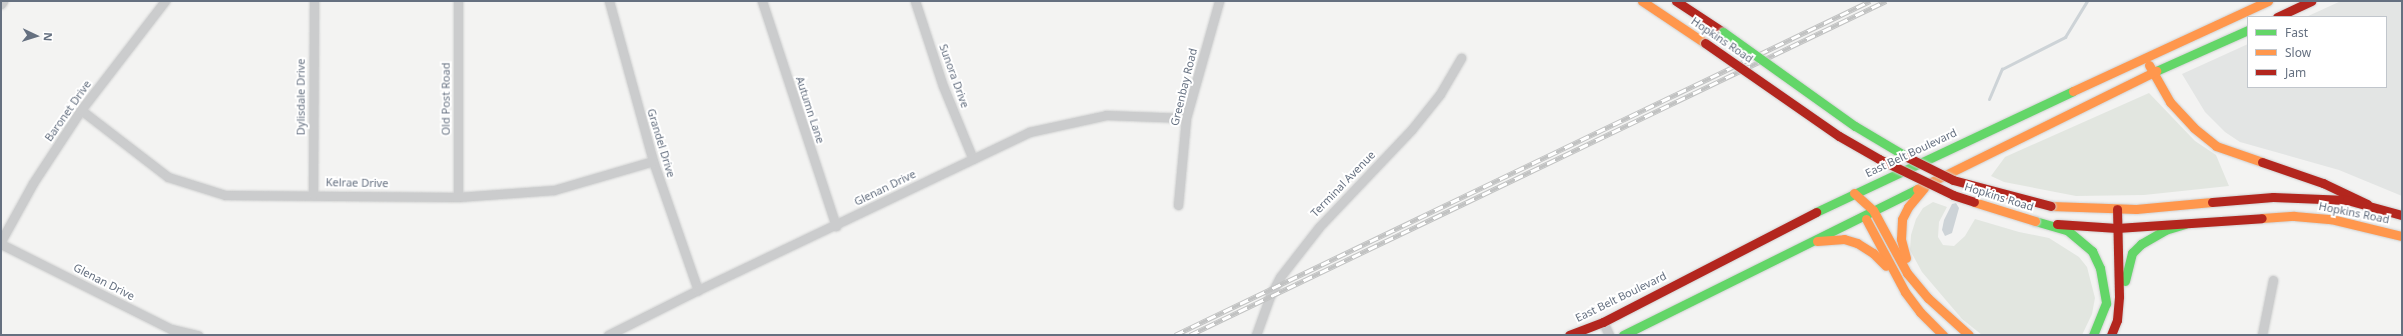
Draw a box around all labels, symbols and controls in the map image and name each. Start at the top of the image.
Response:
street label: Hopkins Road [1689,14,1755,66]
north arrow [16,16,56,56]
legend [2247,16,2387,88]
text: Fast [2285,24,2308,41]
text: N [41,32,56,42]
street label: Sunora Drive [936,42,972,110]
text: Slow [2285,44,2311,61]
street label: Greenbay Road [1168,47,1200,127]
street label: Dylisdale Drive [294,59,308,135]
street label: Old Post Road [439,63,453,135]
text: Jam [2285,64,2306,81]
street label: Autumn Lane [793,75,827,145]
street label: Baronet Drive [42,78,94,144]
street label: Grandel Drive [644,107,678,179]
street label: East Belt Boulevard [1863,126,1959,180]
street label: Terminal Avenue [1308,148,1378,220]
street label: Glenan Drive [852,167,918,209]
street label: Kelrae Drive [326,176,388,190]
street label: Hopkins Road [1963,180,2035,214]
street label: Hopkins Road [2318,200,2390,226]
street label: Glenan Drive [71,261,137,303]
street label: East Belt Boulevard [1573,269,1669,325]

